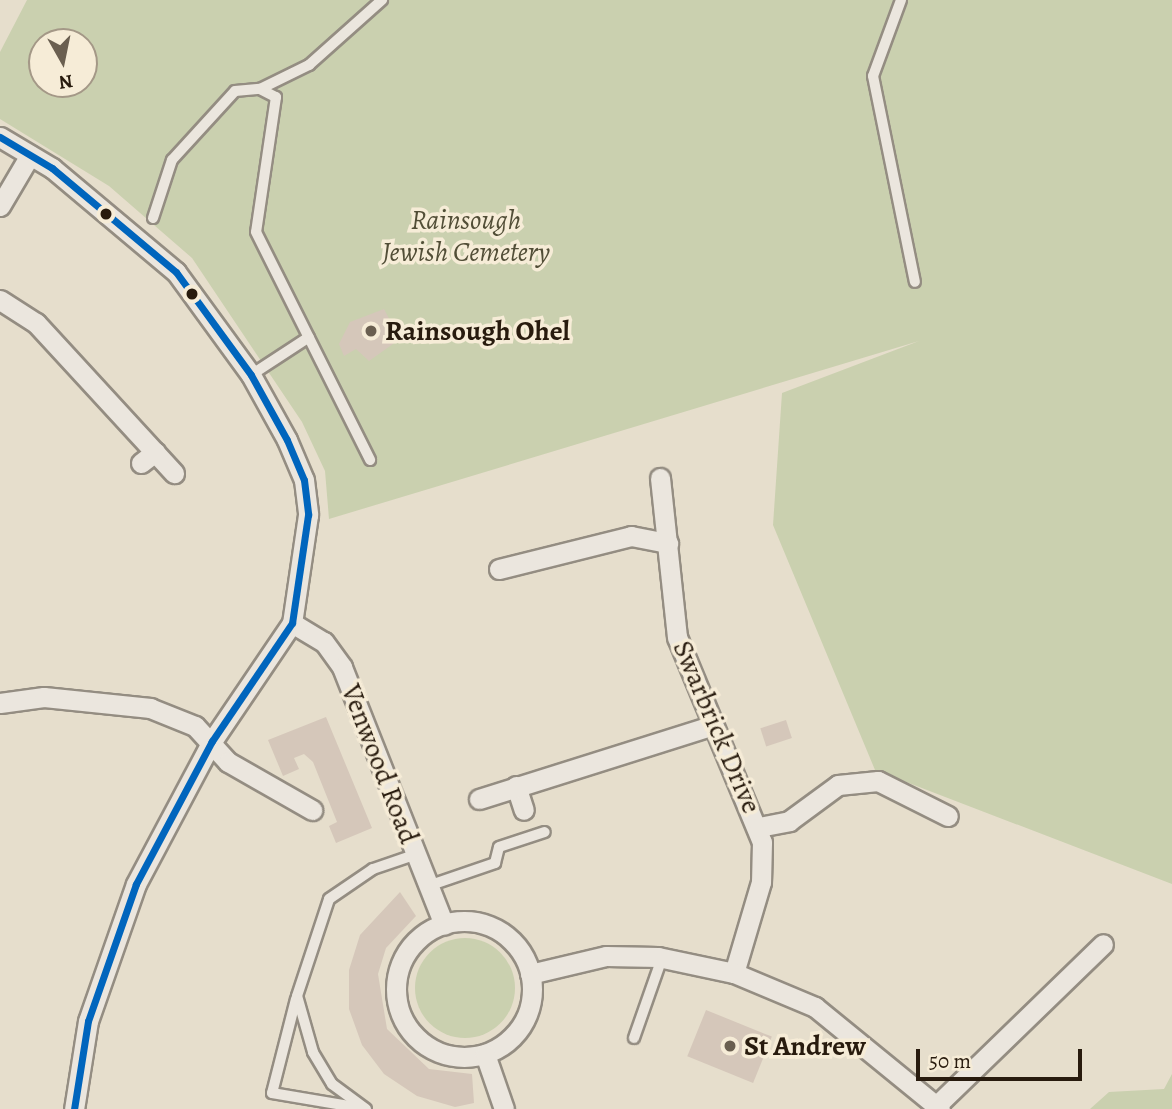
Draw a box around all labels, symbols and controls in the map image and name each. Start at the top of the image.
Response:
north arrow [28,28,98,98]
text: N [57,68,75,96]
park label: Rainsough Jewish Cemetery [382,203,550,269]
unlabelled marker [99,207,113,221]
unlabelled marker [185,287,199,301]
place label: Rainsough Ohel [385,314,570,348]
marker: Rainsough Ohel [363,323,379,339]
street label: Swarbrick Drive [666,636,768,818]
street label: Venwood Road [334,679,426,849]
place label: St Andrew [744,1029,866,1063]
scale bar [920,1036,1086,1080]
marker: St Andrew [722,1038,738,1054]
text: 50 m [929,1047,971,1075]

